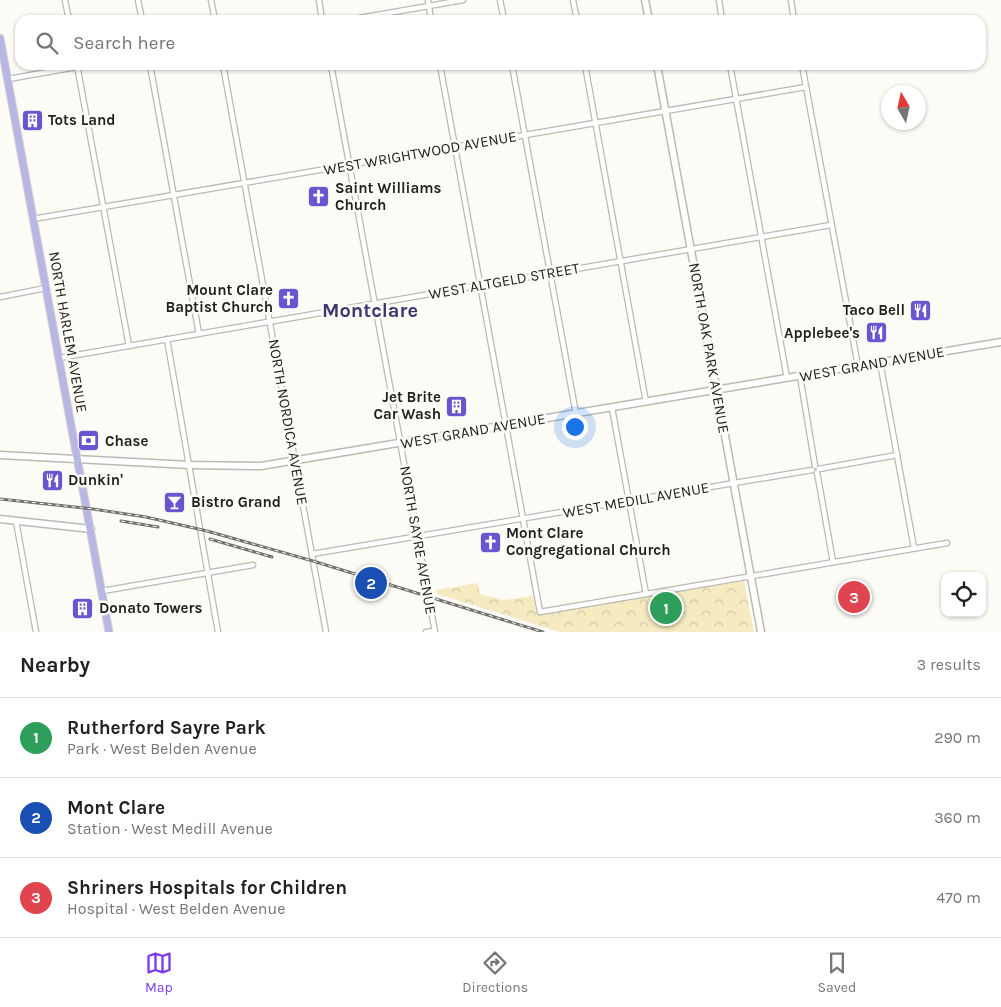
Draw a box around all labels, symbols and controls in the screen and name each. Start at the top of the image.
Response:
search box [15,15,986,70]
icon: search [33,29,61,57]
text: Search here [73,32,175,54]
north arrow [881,85,926,130]
building icon: Tots Land [20,108,44,132]
place label: Tots Land [48,111,115,129]
street label: WEST WRIGHTWOOD AVENUE [322,127,518,179]
place label: Saint Williams Church [335,179,441,214]
church icon: Saint Williams Church [307,185,331,209]
street label: NORTH HARLEM AVENUE [45,250,91,414]
street label: WEST ALTGELD STREET [427,259,581,303]
street label: NORTH OAK PARK AVENUE [685,261,733,435]
place label: Mount Clare Baptist Church [165,281,273,316]
church icon: Mount Clare Baptist Church [277,287,301,311]
restaurant icon: Taco Bell [909,298,933,322]
district label: Montclare [322,299,418,322]
place label: Taco Bell [843,301,905,319]
restaurant icon: Applebee's [864,321,888,345]
place label: Applebee's [784,324,860,342]
street label: NORTH NORDICA AVENUE [265,338,311,506]
street label: WEST GRAND AVENUE [798,342,946,386]
place label: Jet Brite Car Wash [373,388,441,423]
building icon: Jet Brite Car Wash [445,394,469,418]
street label: WEST GRAND AVENUE [399,409,547,453]
your location [562,414,588,440]
bank icon: Chase [77,429,101,453]
place label: Chase [105,432,149,450]
street label: NORTH SAYRE AVENUE [396,464,440,616]
restaurant icon: Dunkin' [40,468,64,492]
place label: Dunkin' [68,471,123,489]
street label: WEST MEDILL AVENUE [561,478,711,522]
bar icon: Bistro Grand [163,490,187,514]
place label: Bistro Grand [191,493,281,511]
place label: Mont Clare Congregational Church [506,524,671,559]
church icon: Mont Clare Congregational Church [478,530,502,554]
pin: 2 [355,564,387,602]
map controls [941,572,986,617]
button: locate [941,572,986,617]
pin: 3 [838,578,870,616]
pin: 1 [650,589,682,627]
building icon: Donato Towers [71,596,95,620]
place label: Donato Towers [99,599,202,617]
text: Nearby [20,653,90,677]
text: 3 results [917,655,981,674]
text: Rutherford Sayre Park [67,717,266,739]
text: 1 [33,728,39,747]
text: 290 m [934,728,981,747]
text: Park · West Belden Avenue [67,739,257,758]
text: Mont Clare [67,797,165,819]
text: 2 [31,808,41,827]
text: 360 m [934,808,981,827]
text: Station · West Medill Avenue [67,819,273,838]
text: Shriners Hospitals for Children [67,877,347,899]
text: 3 [31,888,41,907]
text: 470 m [936,888,981,907]
text: Hospital · West Belden Avenue [67,899,285,918]
tab: Map [145,949,173,996]
tab: Directions [462,949,528,996]
tab: Saved [818,949,856,996]

